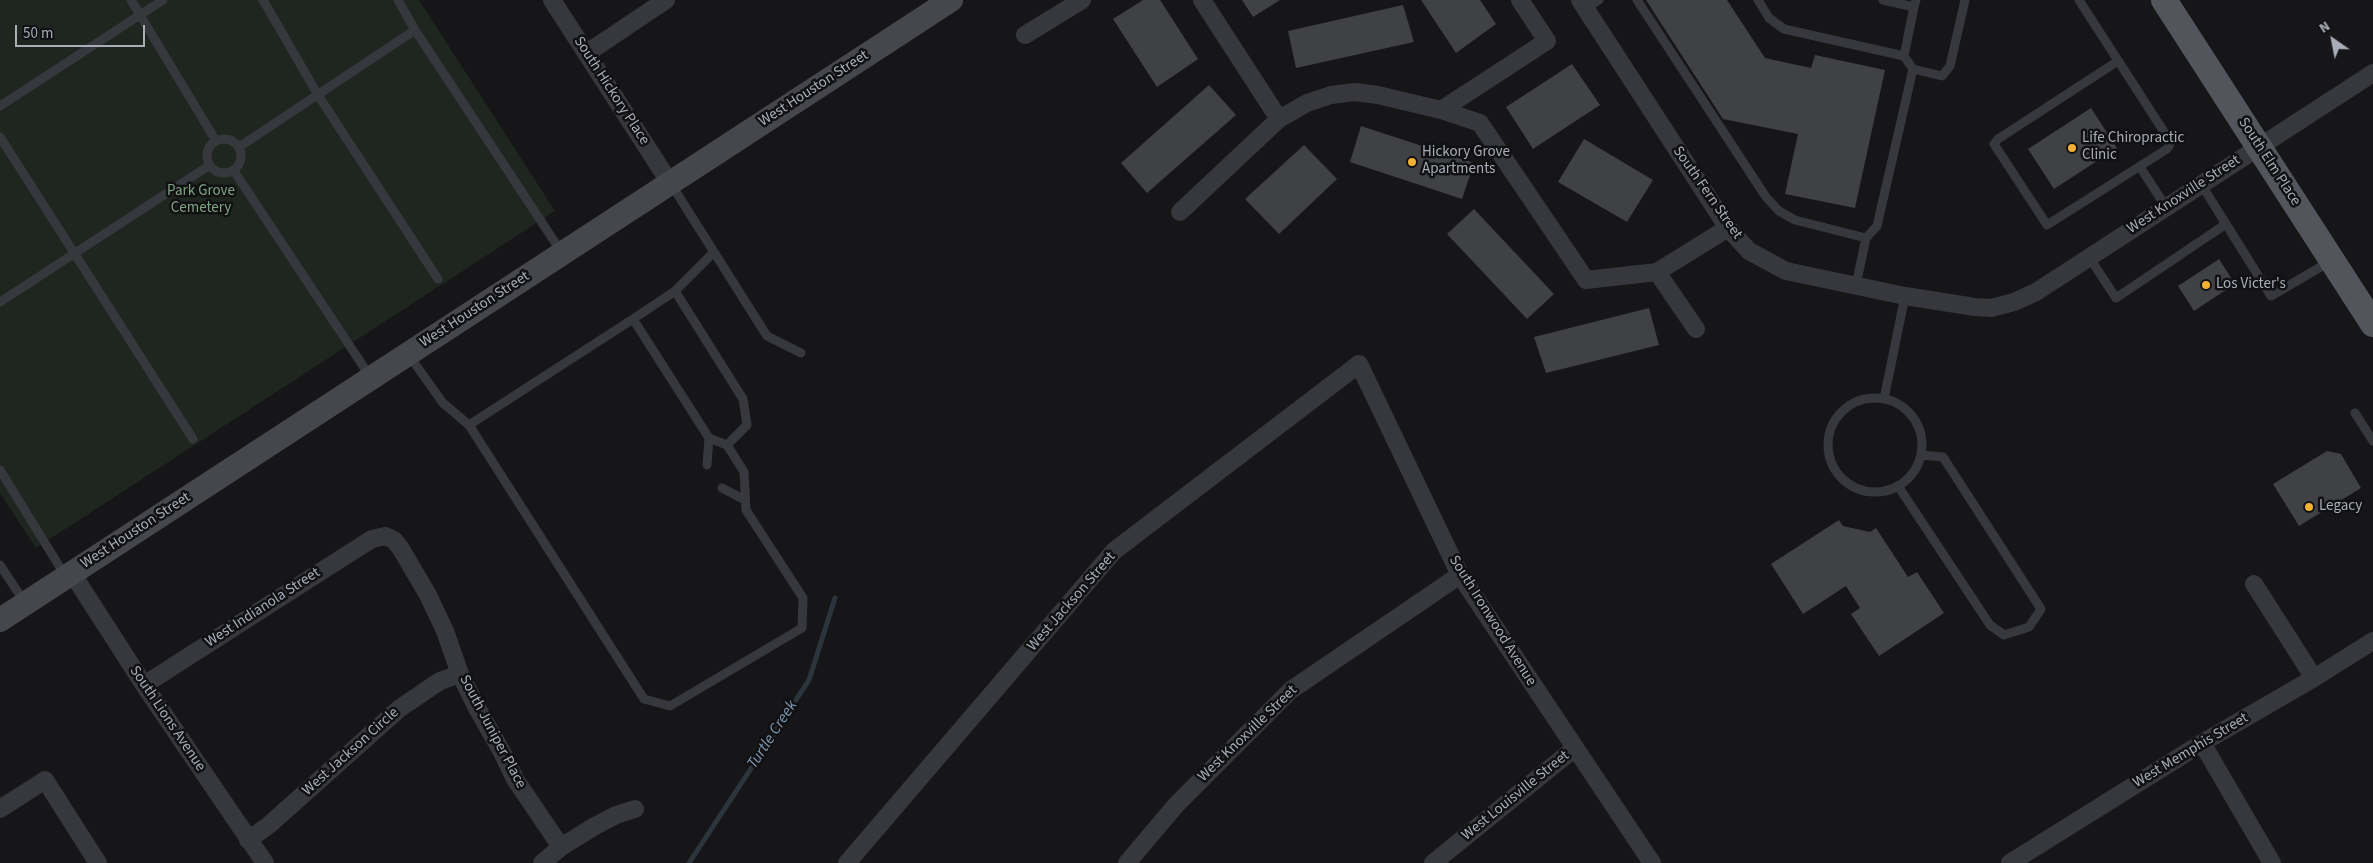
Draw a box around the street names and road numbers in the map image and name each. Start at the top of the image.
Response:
street label: South Hickory Place [569,33,653,149]
street label: West Houston Street [756,47,872,131]
street label: South Elm Place [2234,115,2304,209]
street label: South Fern Street [1668,143,1746,243]
street label: West Knoxville Street [2124,152,2244,238]
street label: West Houston Street [417,268,533,352]
street label: West Houston Street [78,489,194,573]
street label: West Jackson Street [1024,549,1120,655]
street label: South Ironwood Avenue [1445,552,1539,690]
street label: West Indianola Street [202,564,324,652]
street label: South Lions Avenue [125,663,209,775]
street label: South Juniper Place [455,672,529,792]
street label: West Knoxville Street [1195,682,1301,786]
street label: West Jackson Circle [299,704,403,800]
street label: West Memphis Street [2130,710,2252,792]
street label: West Louisville Street [1459,747,1573,845]

